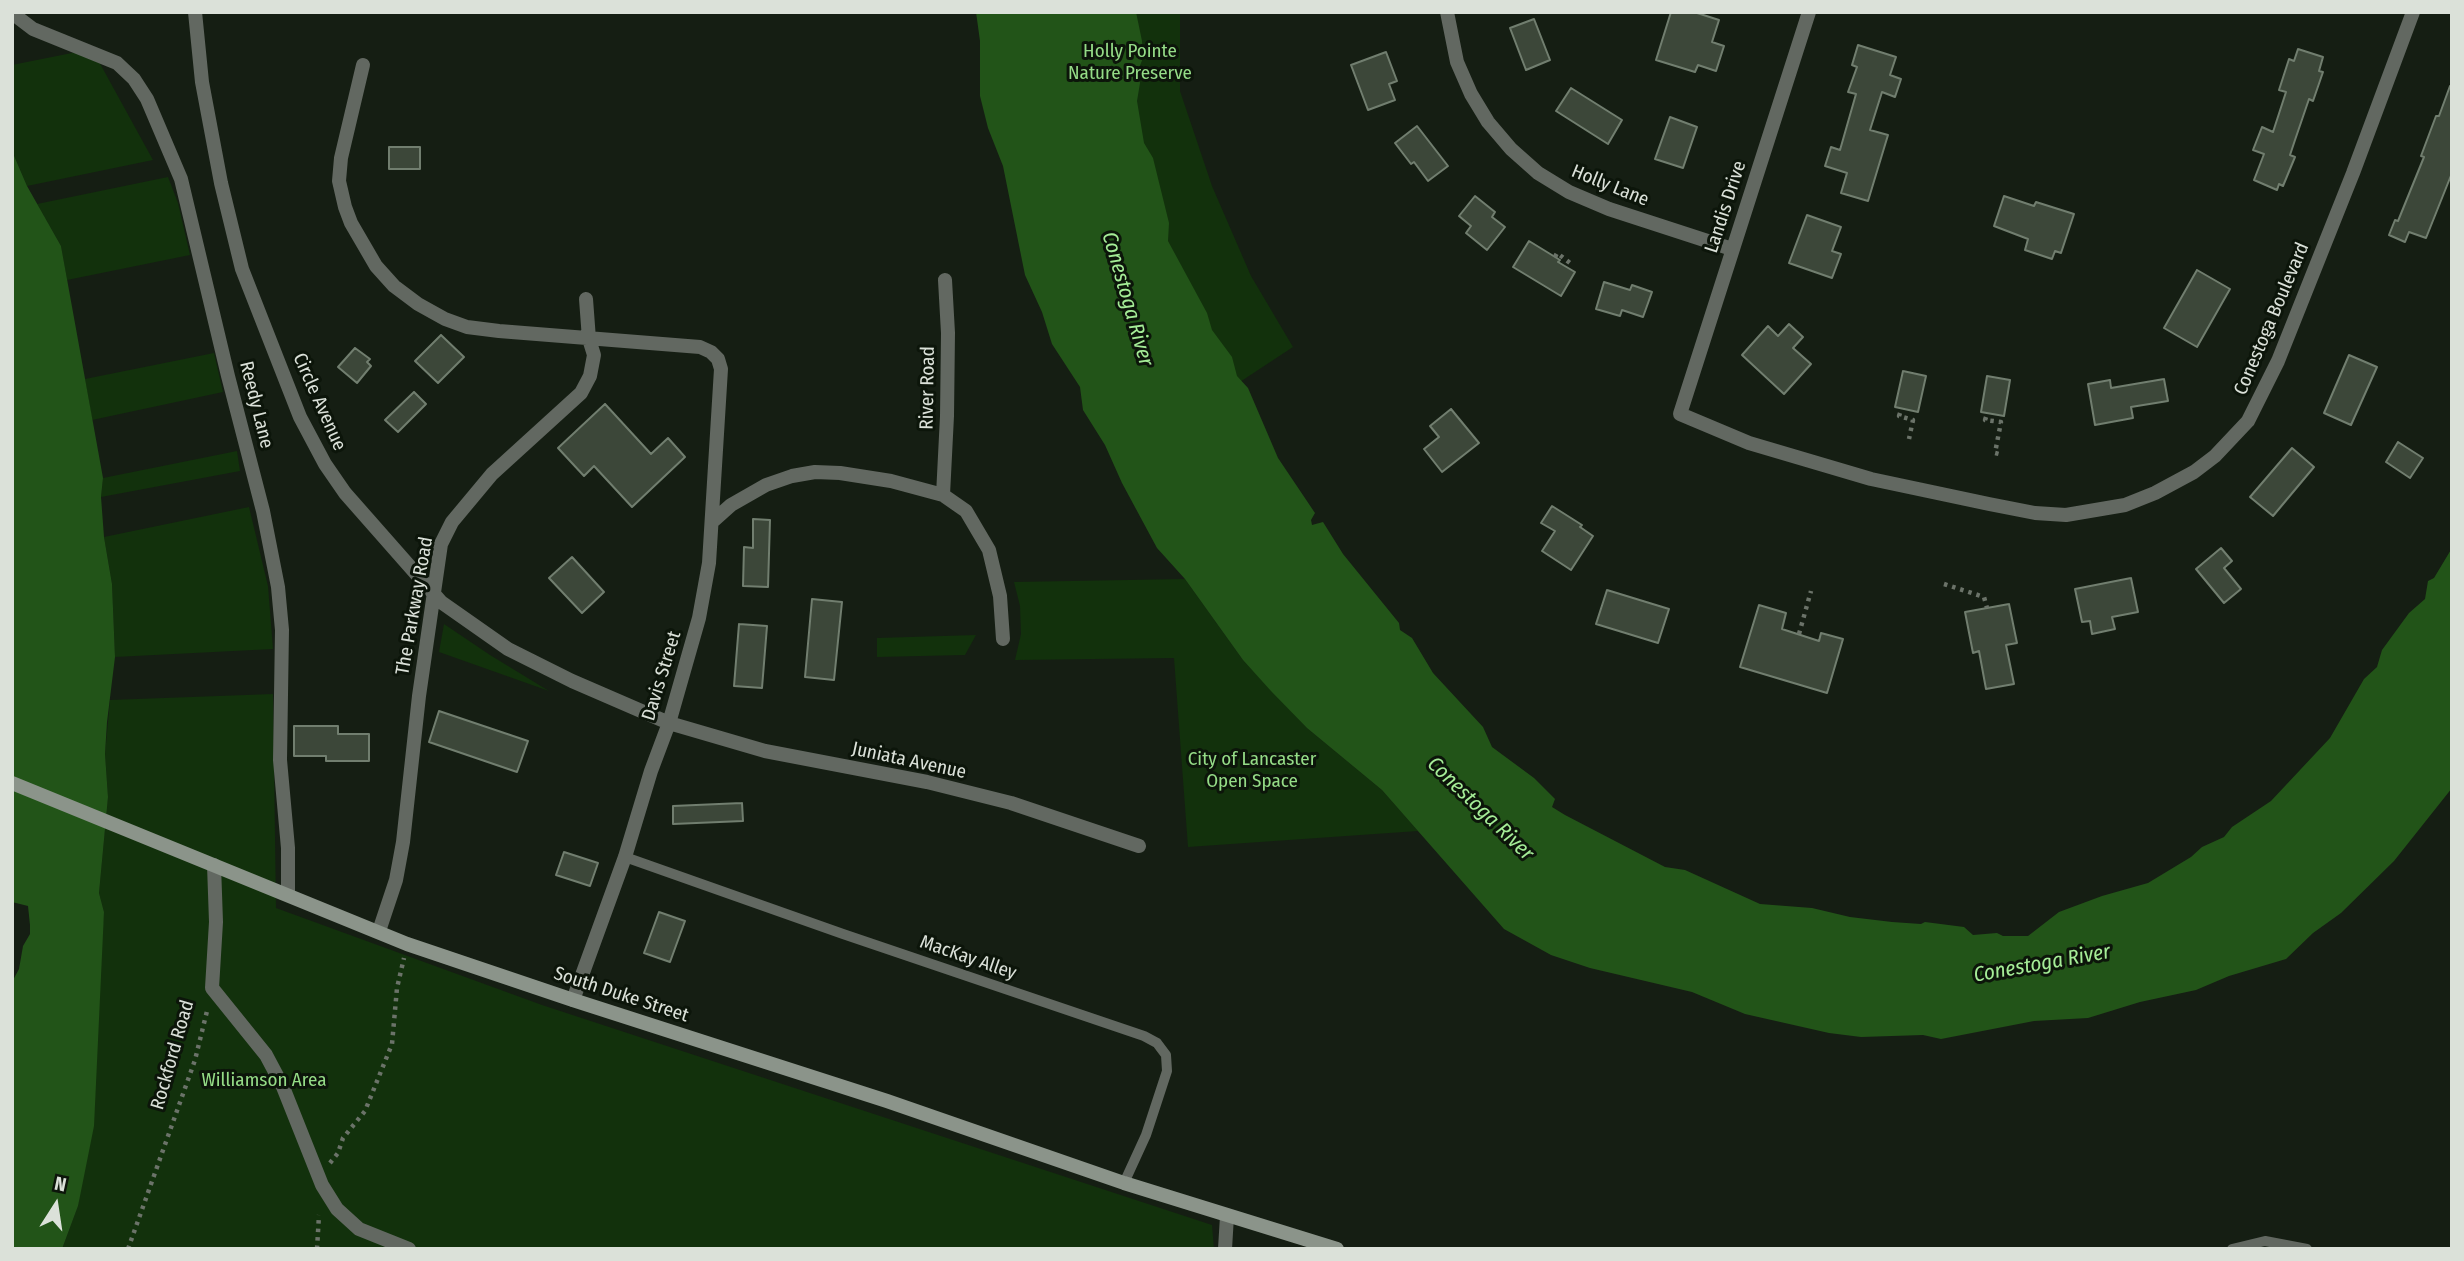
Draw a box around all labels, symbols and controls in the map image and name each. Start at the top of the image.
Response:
park label: Holly Pointe Nature Preserve [1068,41,1192,85]
street label: Landis Drive [1700,158,1752,256]
street label: Holly Lane [1568,160,1652,212]
water label: Conestoga River [1096,229,1158,369]
street label: Conestoga Boulevard [2230,239,2314,399]
street label: River Road [916,346,940,430]
street label: Circle Avenue [287,350,351,454]
street label: Reedy Lane [234,359,278,451]
street label: The Parkway Road [392,535,438,677]
street label: Davis Street [638,628,686,724]
street label: Juniata Avenue [850,738,968,784]
park label: City of Lancaster Open Space [1188,749,1316,793]
water label: Conestoga River [1422,752,1538,866]
street label: MacKay Alley [917,931,1019,985]
water label: Conestoga River [1972,940,2112,988]
street label: South Duke Street [551,962,691,1028]
street label: Rockford Road [146,998,200,1112]
park label: Williamson Area [202,1070,326,1092]
north arrow [21,1170,91,1240]
text: N [53,1172,68,1196]

